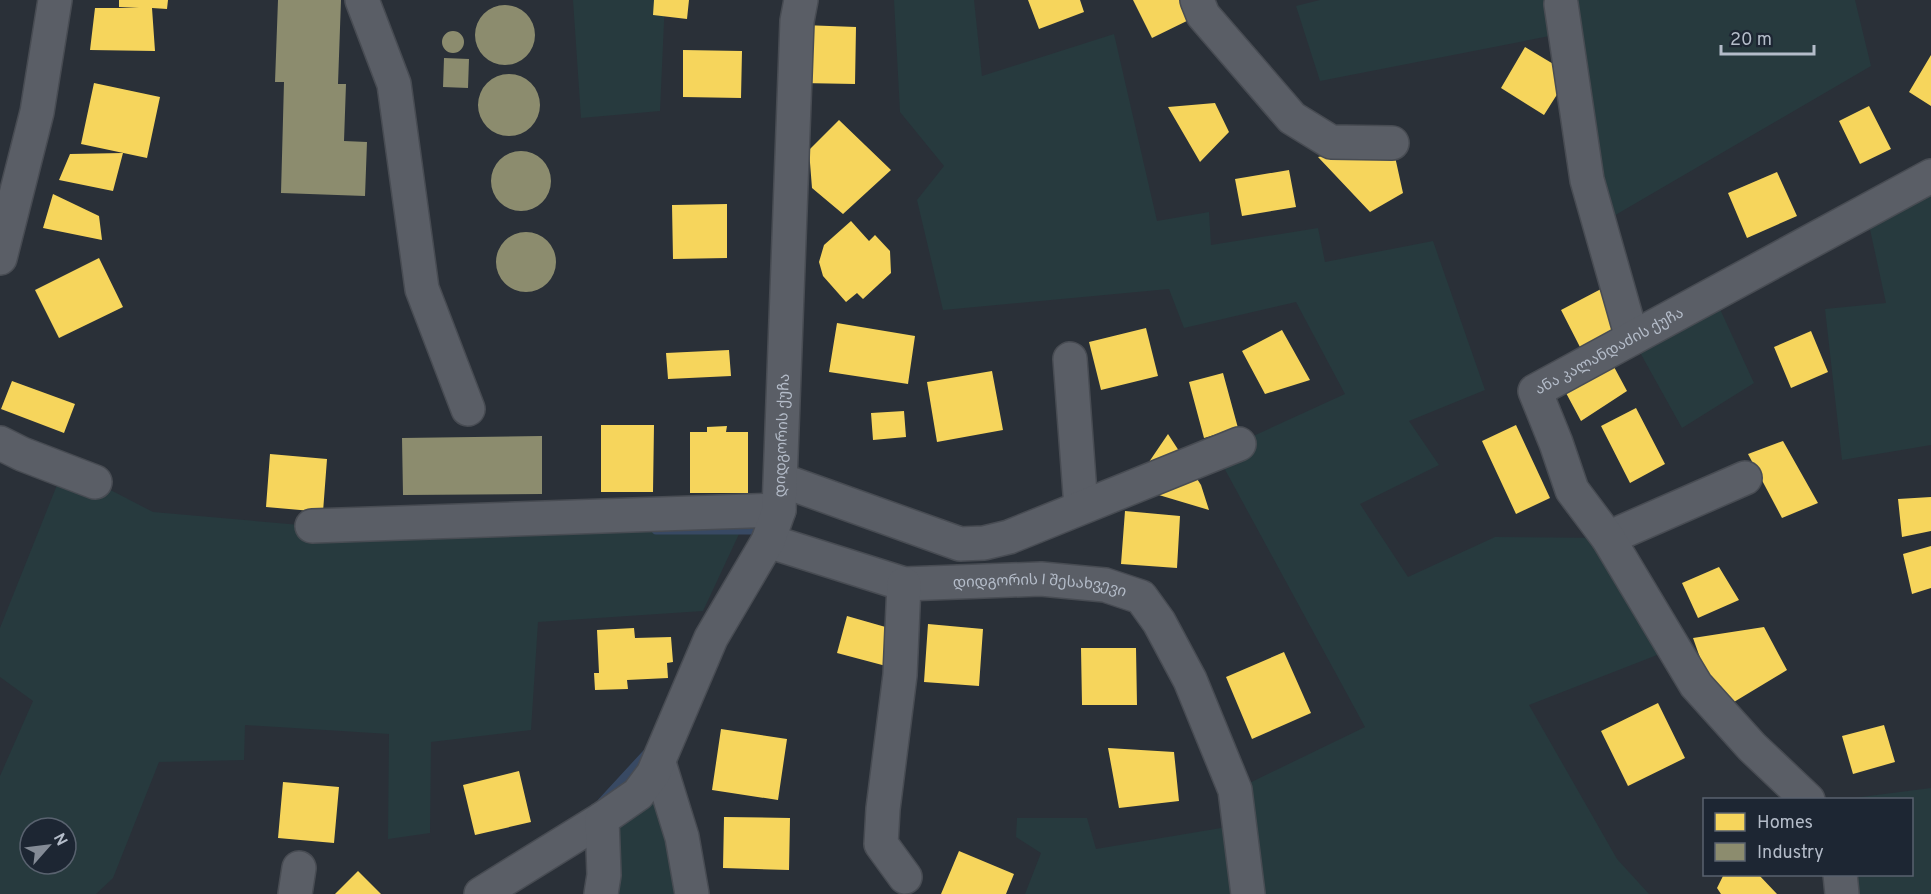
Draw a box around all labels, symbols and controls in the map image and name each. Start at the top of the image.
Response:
scale bar [1721,18,1814,56]
text: 20 m [1730,29,1772,52]
street label: ანა კალანდაძის ქუჩა [1532,304,1687,400]
street label: დიდგორის ქუჩა [771,373,795,498]
street label: დიდგორის I შესახვევი [953,571,1129,603]
legend [1703,798,1913,876]
text: Homes [1757,812,1813,835]
north arrow [18,816,78,876]
text: N [48,830,71,850]
text: Industry [1757,842,1824,865]

